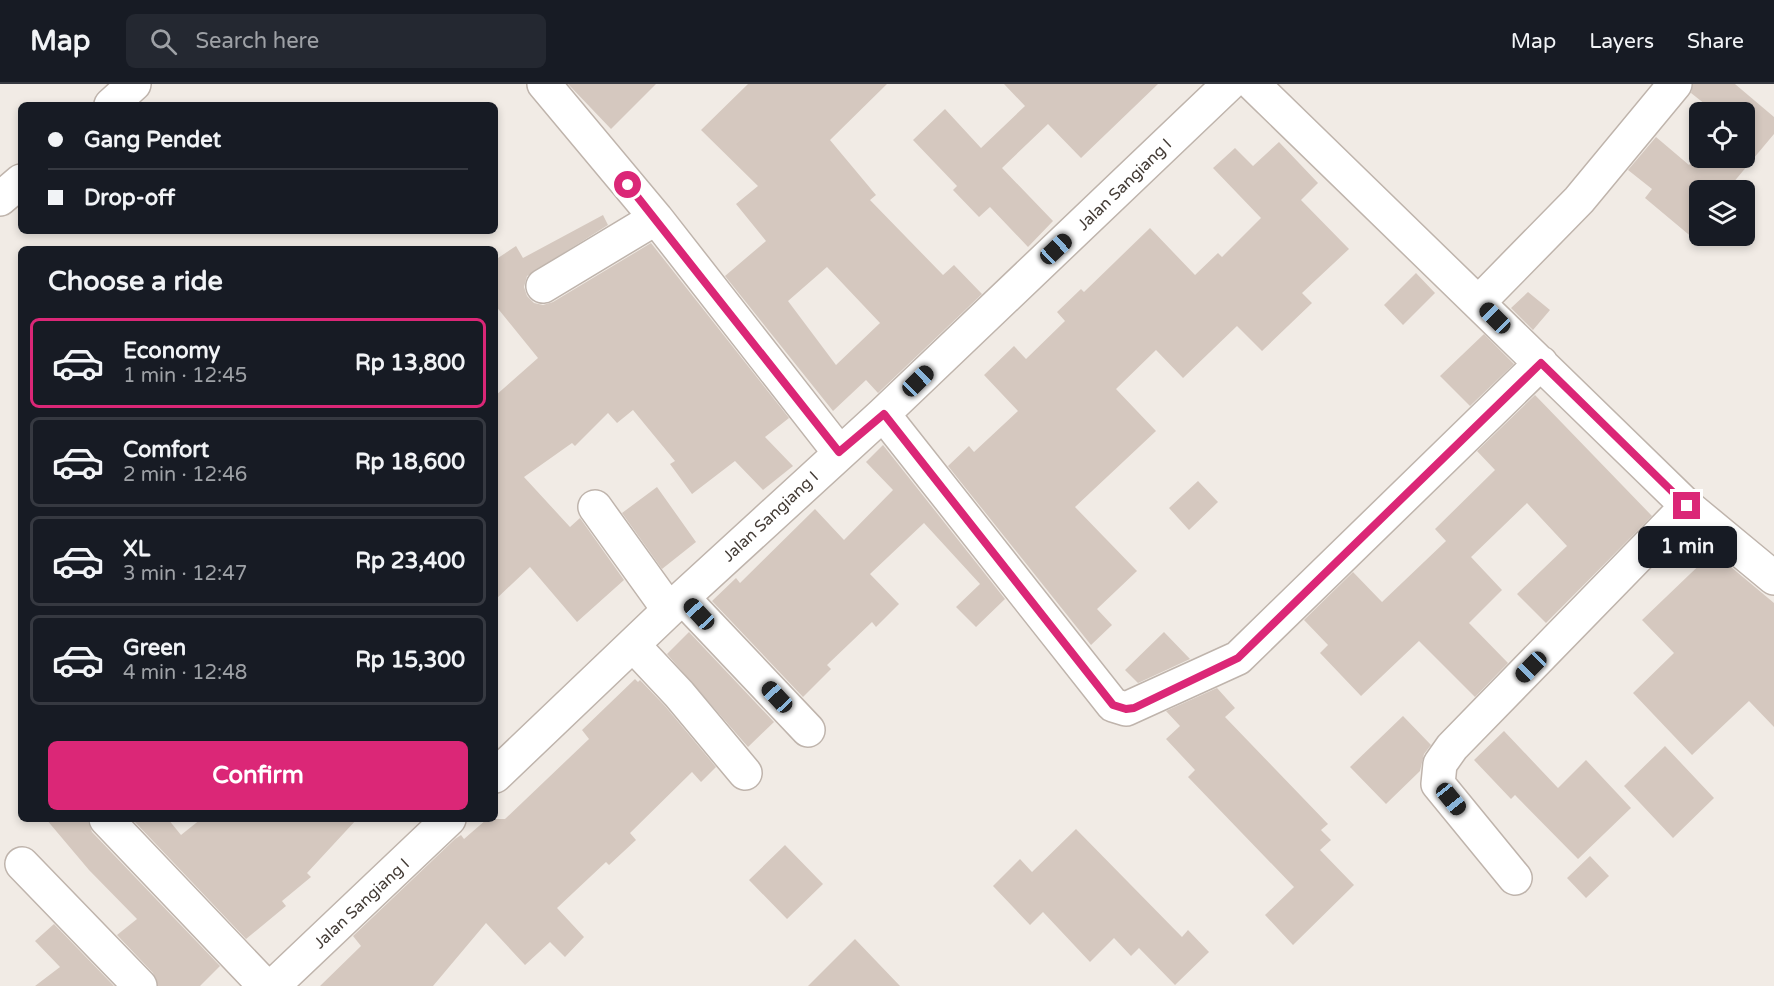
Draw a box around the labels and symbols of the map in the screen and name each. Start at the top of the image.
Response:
street label: Jalan Sangiang I [1073,135,1176,235]
route start [614,171,641,198]
car [1037,230,1075,268]
car [1476,299,1514,337]
car [899,362,937,400]
street label: Jalan Sangiang I [719,467,823,566]
route end [1673,492,1700,519]
callout: 1 min [1638,527,1736,569]
car [680,595,718,633]
car [1512,648,1550,686]
car [758,678,796,716]
car [1433,779,1469,819]
street label: Jalan Sangiang I [310,854,414,953]

